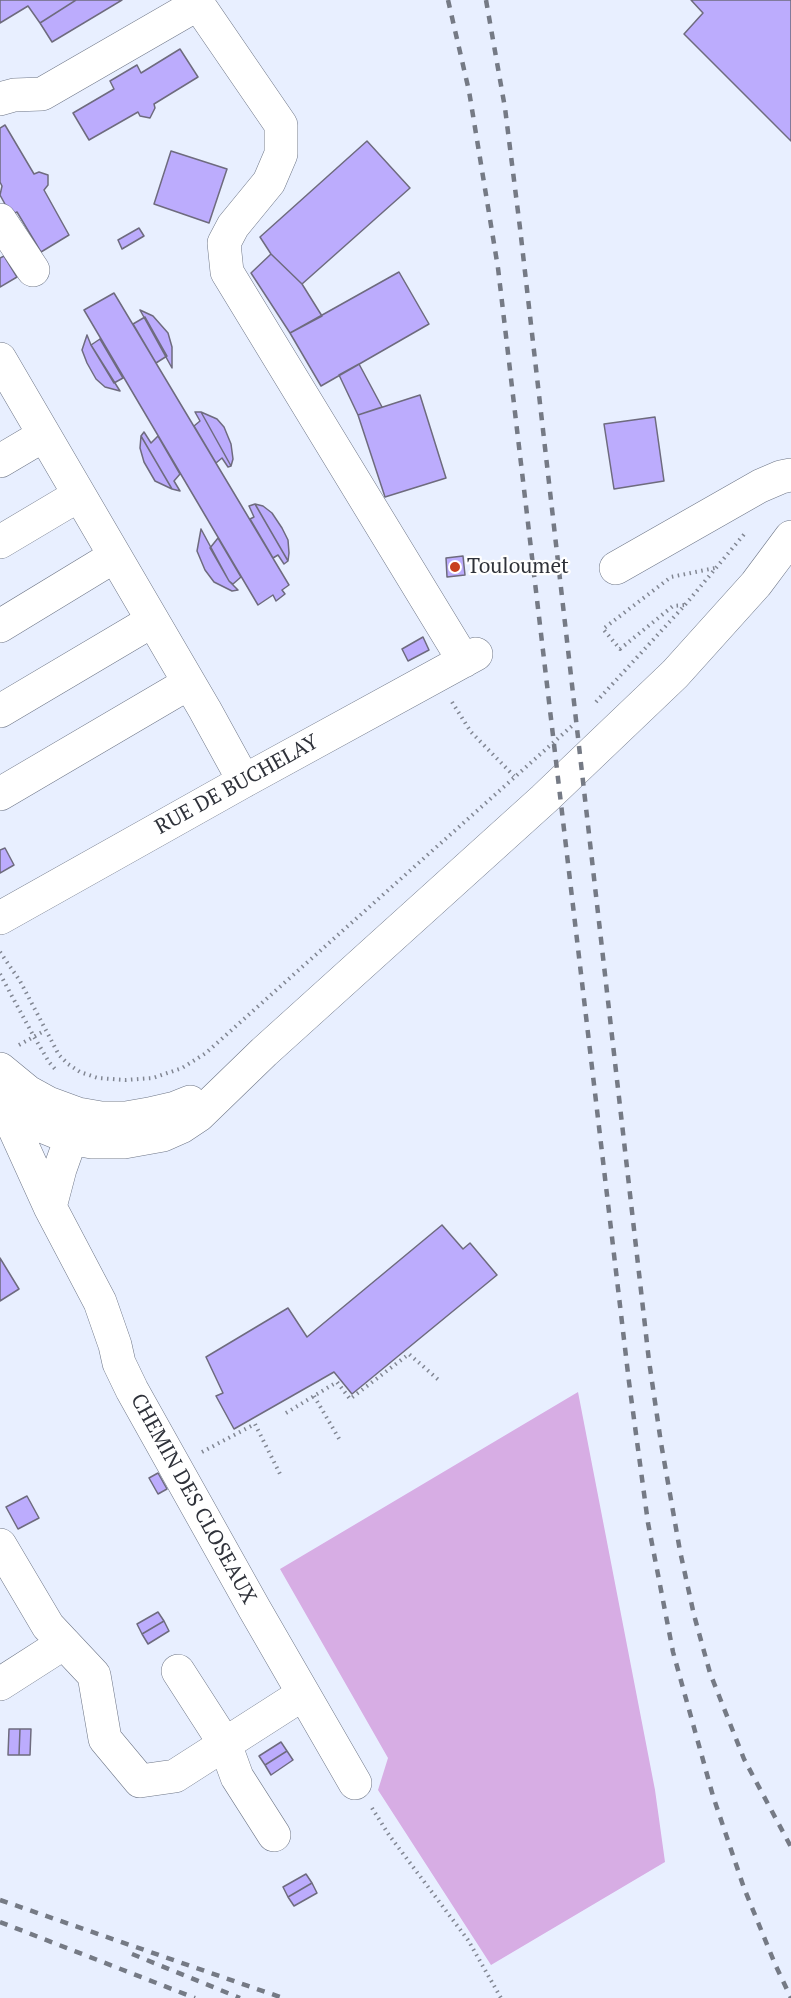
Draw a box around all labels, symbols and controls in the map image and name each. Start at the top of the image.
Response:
place label: Touloumet [467,554,569,580]
marker: Touloumet [448,560,462,574]
street label: RUE DE BUCHELAY [151,730,323,840]
street label: CHEMIN DES CLOSEAUX [125,1389,261,1609]

